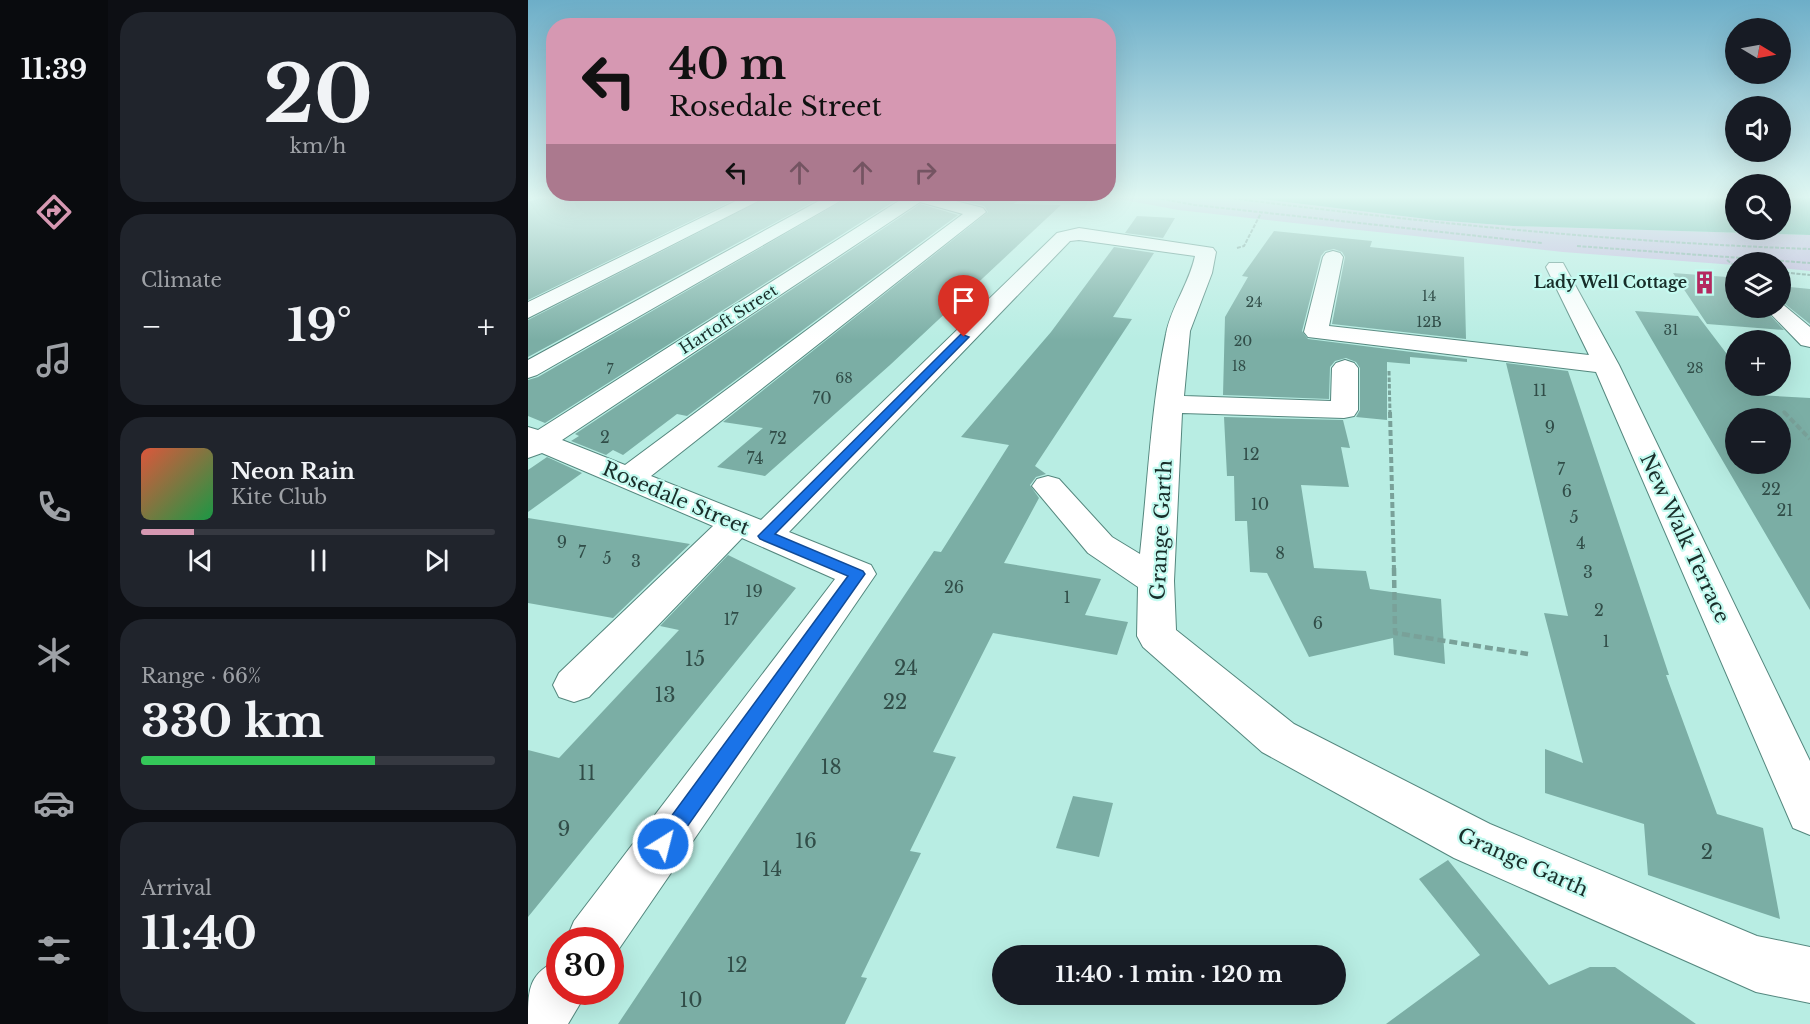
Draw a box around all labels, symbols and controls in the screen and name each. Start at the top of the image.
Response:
north arrow [1725,18,1791,84]
map controls [1725,18,1791,474]
text: 40 m [669,38,786,90]
icon: left [570,42,648,120]
text: 20 [263,46,373,143]
text: 11:39 [21,53,87,86]
text: Rosedale Street [669,90,882,123]
button: sound [1725,96,1791,162]
text: km/h [290,134,346,158]
icon: left [720,156,753,189]
icon: ahead [783,156,816,189]
icon: ahead [846,156,879,189]
icon: right [909,156,942,189]
button: search [1725,174,1791,240]
icon: directions [33,191,75,233]
button: layers [1725,252,1791,318]
text: Climate [141,268,222,292]
building icon: Lady Well Cottage [1692,269,1718,295]
place label: Lady Well Cottage [1534,272,1687,292]
pin [938,275,989,337]
street label: Hartoft Street [675,280,781,358]
icon: arrive [947,284,980,317]
house number: 14 [1422,287,1436,305]
house number: 24 [1246,293,1262,311]
text: 19° [287,297,352,353]
text: − [141,306,162,347]
text: + [477,306,495,347]
house number: 12B [1416,313,1442,331]
house number: 31 [1664,321,1678,339]
button: + [1725,330,1791,396]
house number: 20 [1234,332,1252,350]
icon: music [33,339,75,381]
house number: 18 [1232,357,1246,375]
house number: 28 [1686,359,1704,377]
house number: 7 [606,360,614,378]
house number: 68 [835,369,853,387]
house number: 11 [1533,380,1547,400]
house number: 70 [812,388,832,408]
button: − [1725,408,1791,474]
house number: 9 [1545,417,1555,437]
house number: 2 [600,427,610,447]
house number: 72 [769,428,787,448]
house number: 12 [1243,444,1260,464]
house number: 74 [746,448,764,468]
street label: New Walk Terrace [1635,449,1735,627]
street label: Rosedale Street [599,456,754,540]
text: Neon Rain [231,458,355,485]
street label: Grange Garth [1145,459,1177,601]
house number: 7 [1557,459,1566,479]
house number: 22 [1761,479,1781,499]
house number: 6 [1562,481,1572,501]
text: Kite Club [231,485,327,509]
icon: phone [33,486,75,528]
house number: 10 [1251,494,1269,514]
house number: 21 [1777,500,1794,520]
house number: 5 [1569,507,1579,527]
house number: 9 [557,532,567,552]
house number: 4 [1576,533,1586,553]
house number: 7 [578,542,587,562]
house number: 8 [1275,543,1285,563]
icon: previous [184,544,217,577]
icon: pause [302,544,335,577]
icon: next [420,544,453,577]
house number: 5 [602,548,612,568]
house number: 3 [631,551,641,571]
house number: 3 [1583,562,1593,582]
house number: 26 [944,577,964,597]
house number: 19 [745,581,763,601]
house number: 1 [1063,587,1071,607]
house number: 2 [1594,600,1604,620]
house number: 17 [723,609,740,629]
house number: 6 [1313,613,1323,633]
house number: 1 [1602,631,1610,651]
icon: climate [33,634,75,676]
house number: 15 [685,647,705,671]
house number: 24 [894,656,918,680]
text: Range · 66% [141,664,261,688]
house number: 13 [654,683,676,707]
house number: 22 [883,690,907,714]
text: 330 km [141,693,324,749]
house number: 18 [820,755,842,779]
house number: 11 [578,761,596,785]
icon: car [33,782,75,824]
position arrow [631,812,695,876]
house number: 9 [558,817,570,841]
street label: Grange Garth [1454,823,1592,902]
house number: 16 [795,829,817,853]
house number: 2 [1701,840,1713,864]
house number: 14 [762,857,782,881]
text: Arrival [141,876,212,900]
text: 11:40 [141,905,257,961]
speed limit sign: 30 [546,927,624,1005]
icon: filters [33,929,75,971]
house number: 12 [726,953,748,977]
text: 11:40 · 1 min · 120 m [1056,961,1282,988]
house number: 10 [679,988,703,1012]

